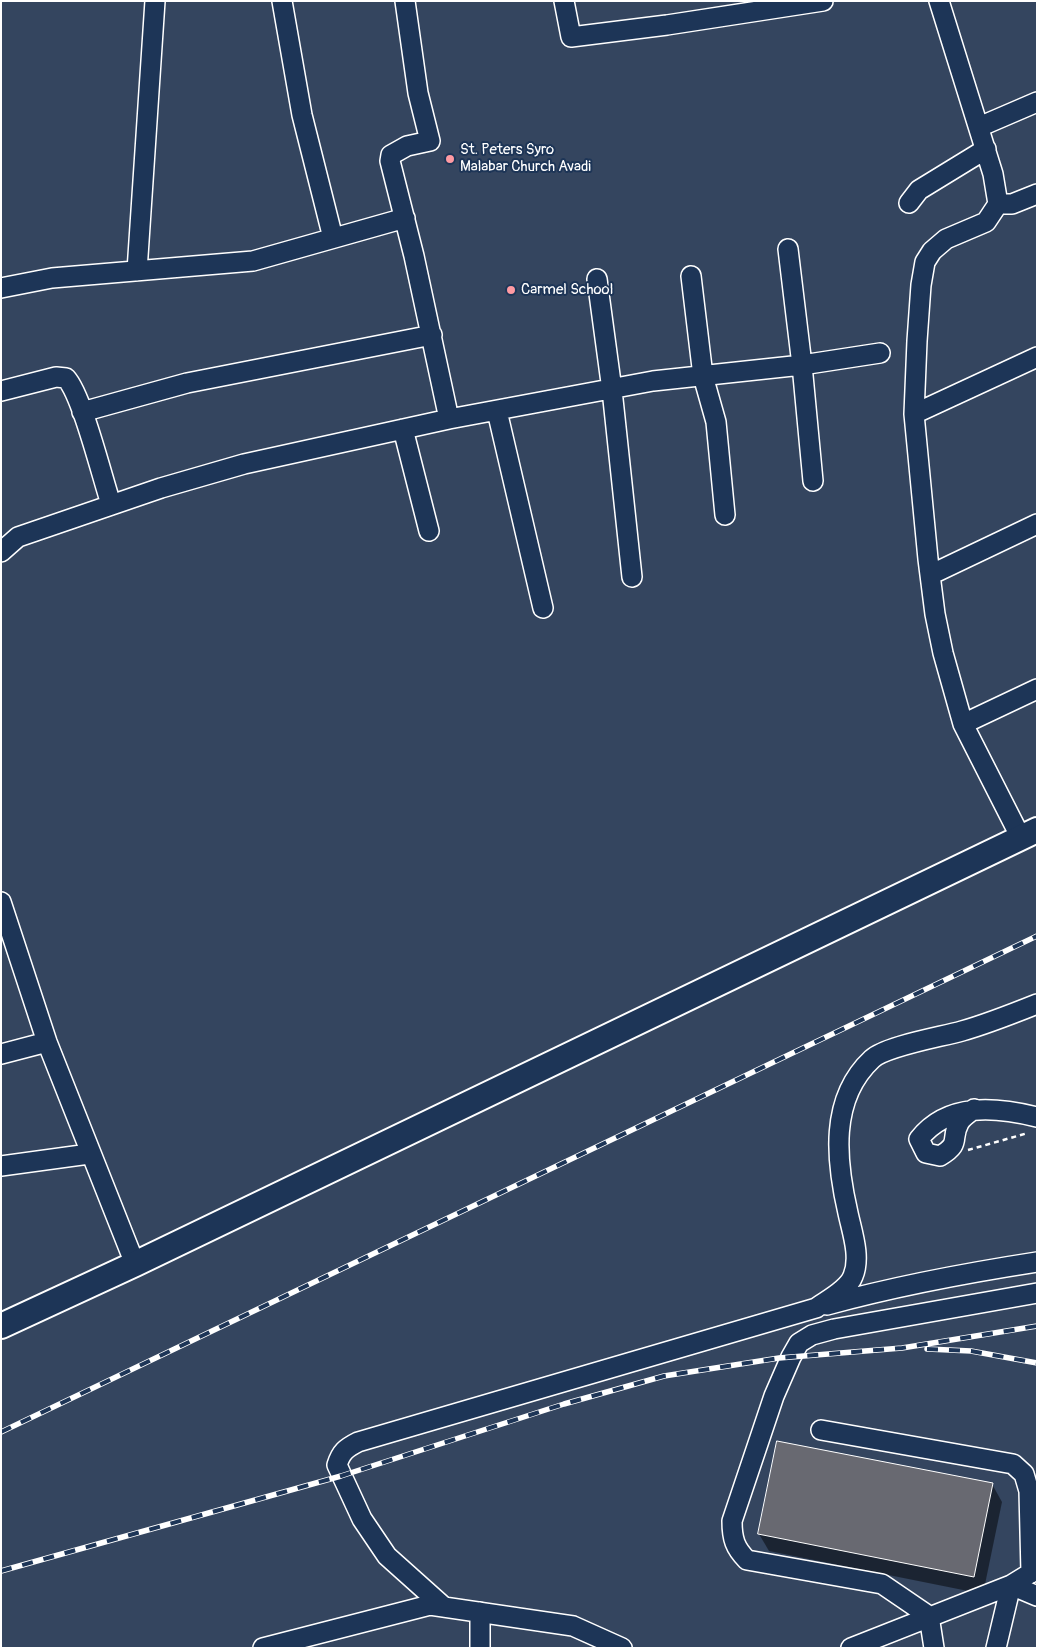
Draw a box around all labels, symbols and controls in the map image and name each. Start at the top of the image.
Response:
place label: St. Peters Syro Malabar Church Avadi [460,141,591,176]
marker: St. Peters Syro Malabar Church Avadi [444,153,456,165]
place label: Carmel School [521,281,613,299]
marker: Carmel School [505,284,517,296]

